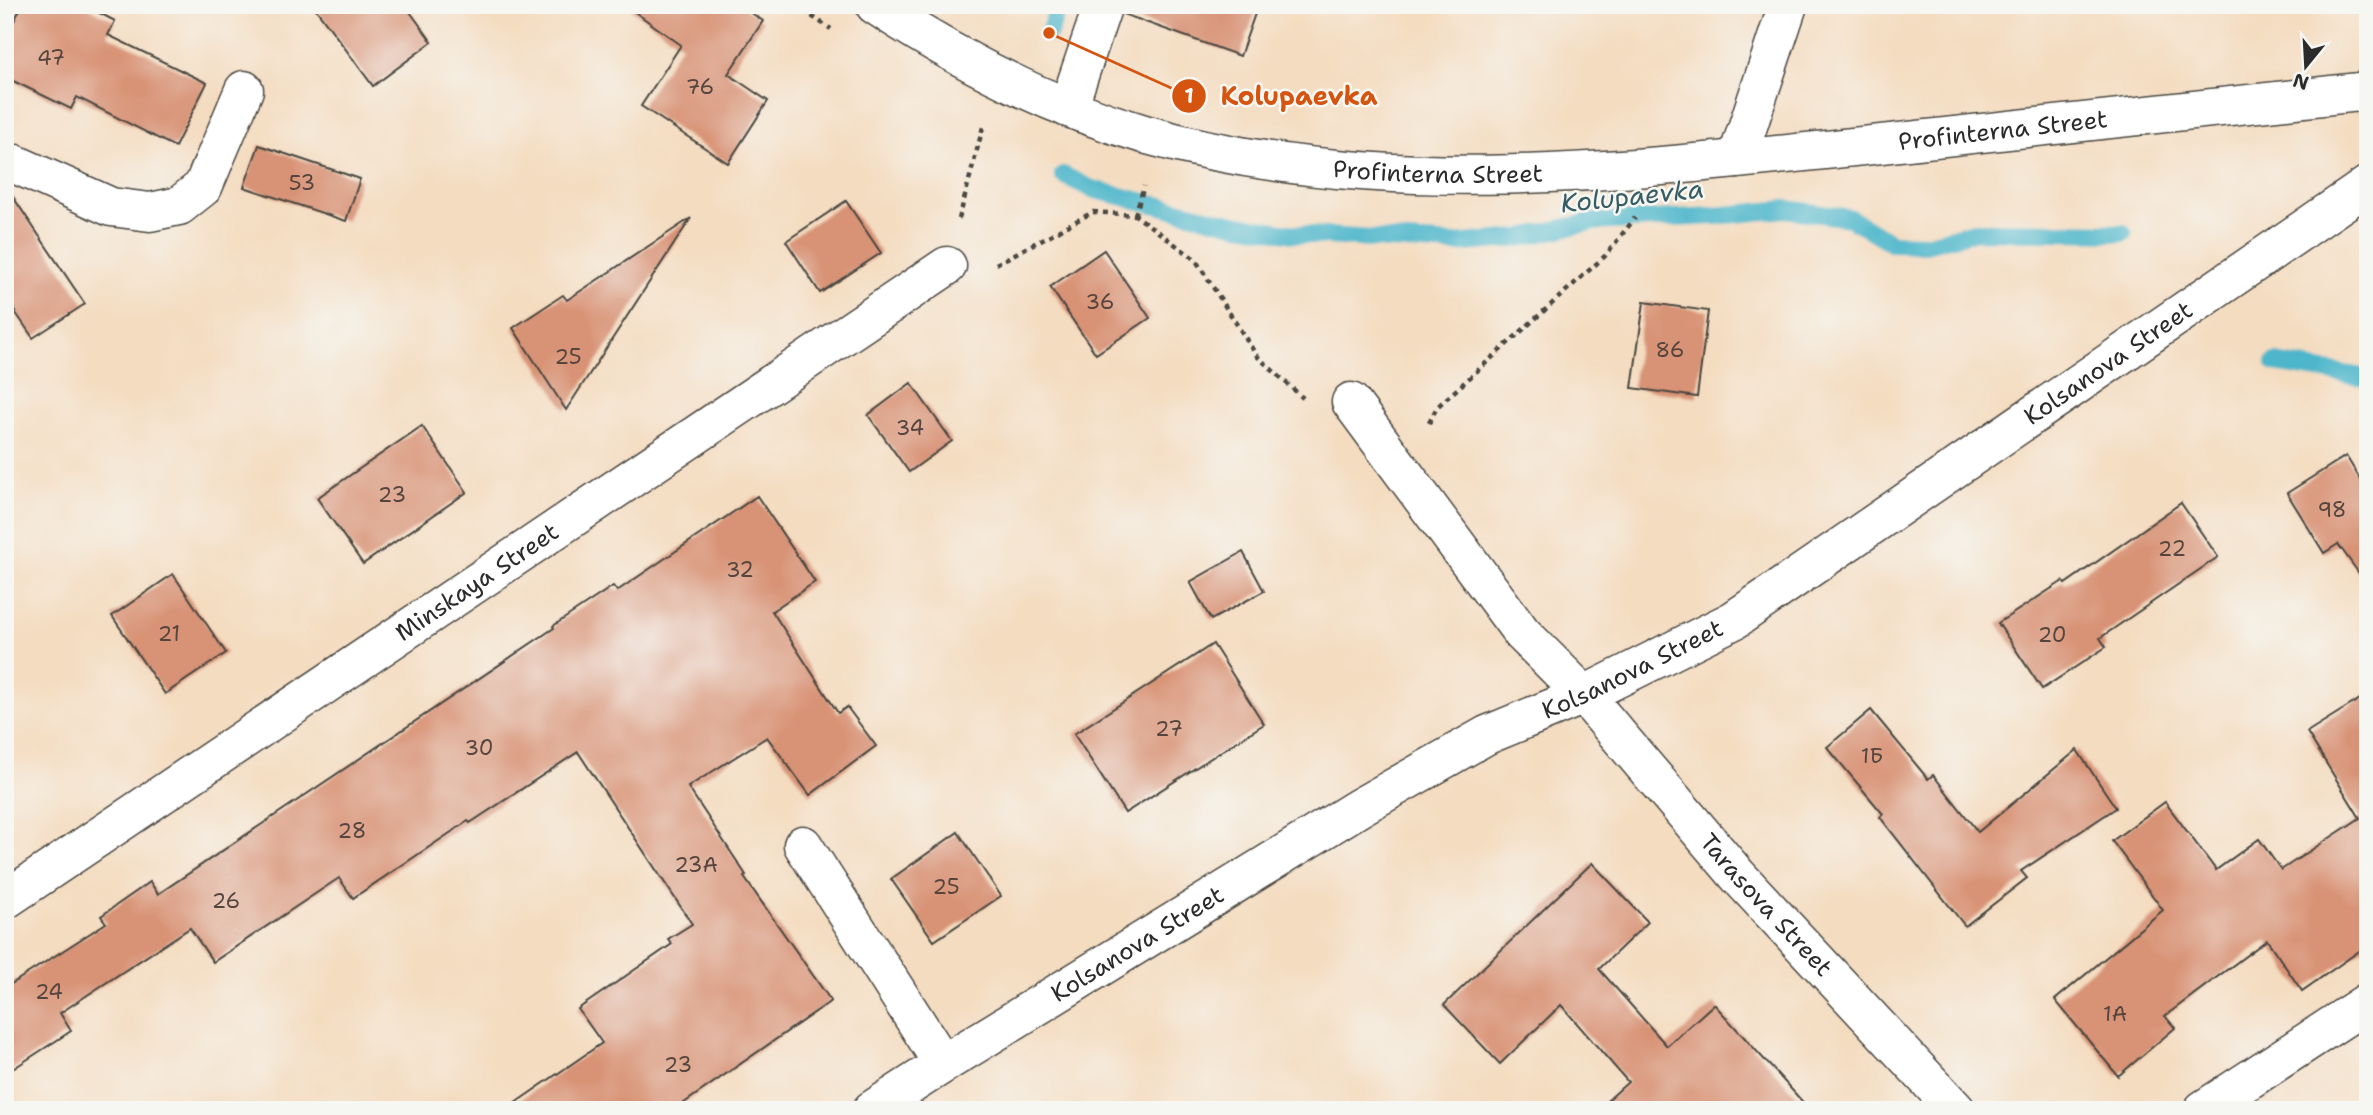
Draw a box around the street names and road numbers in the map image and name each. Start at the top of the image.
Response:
street label: Profinterna Street [1897,103,2109,158]
street label: Profinterna Street [1332,153,1544,191]
street label: Kolsanova Street [2018,294,2199,432]
street label: Minskaya Street [389,516,565,649]
street label: Kolsanova Street [1537,612,1728,727]
street label: Tarasova Street [1693,827,1840,983]
street label: Kolsanova Street [1045,879,1230,1010]

